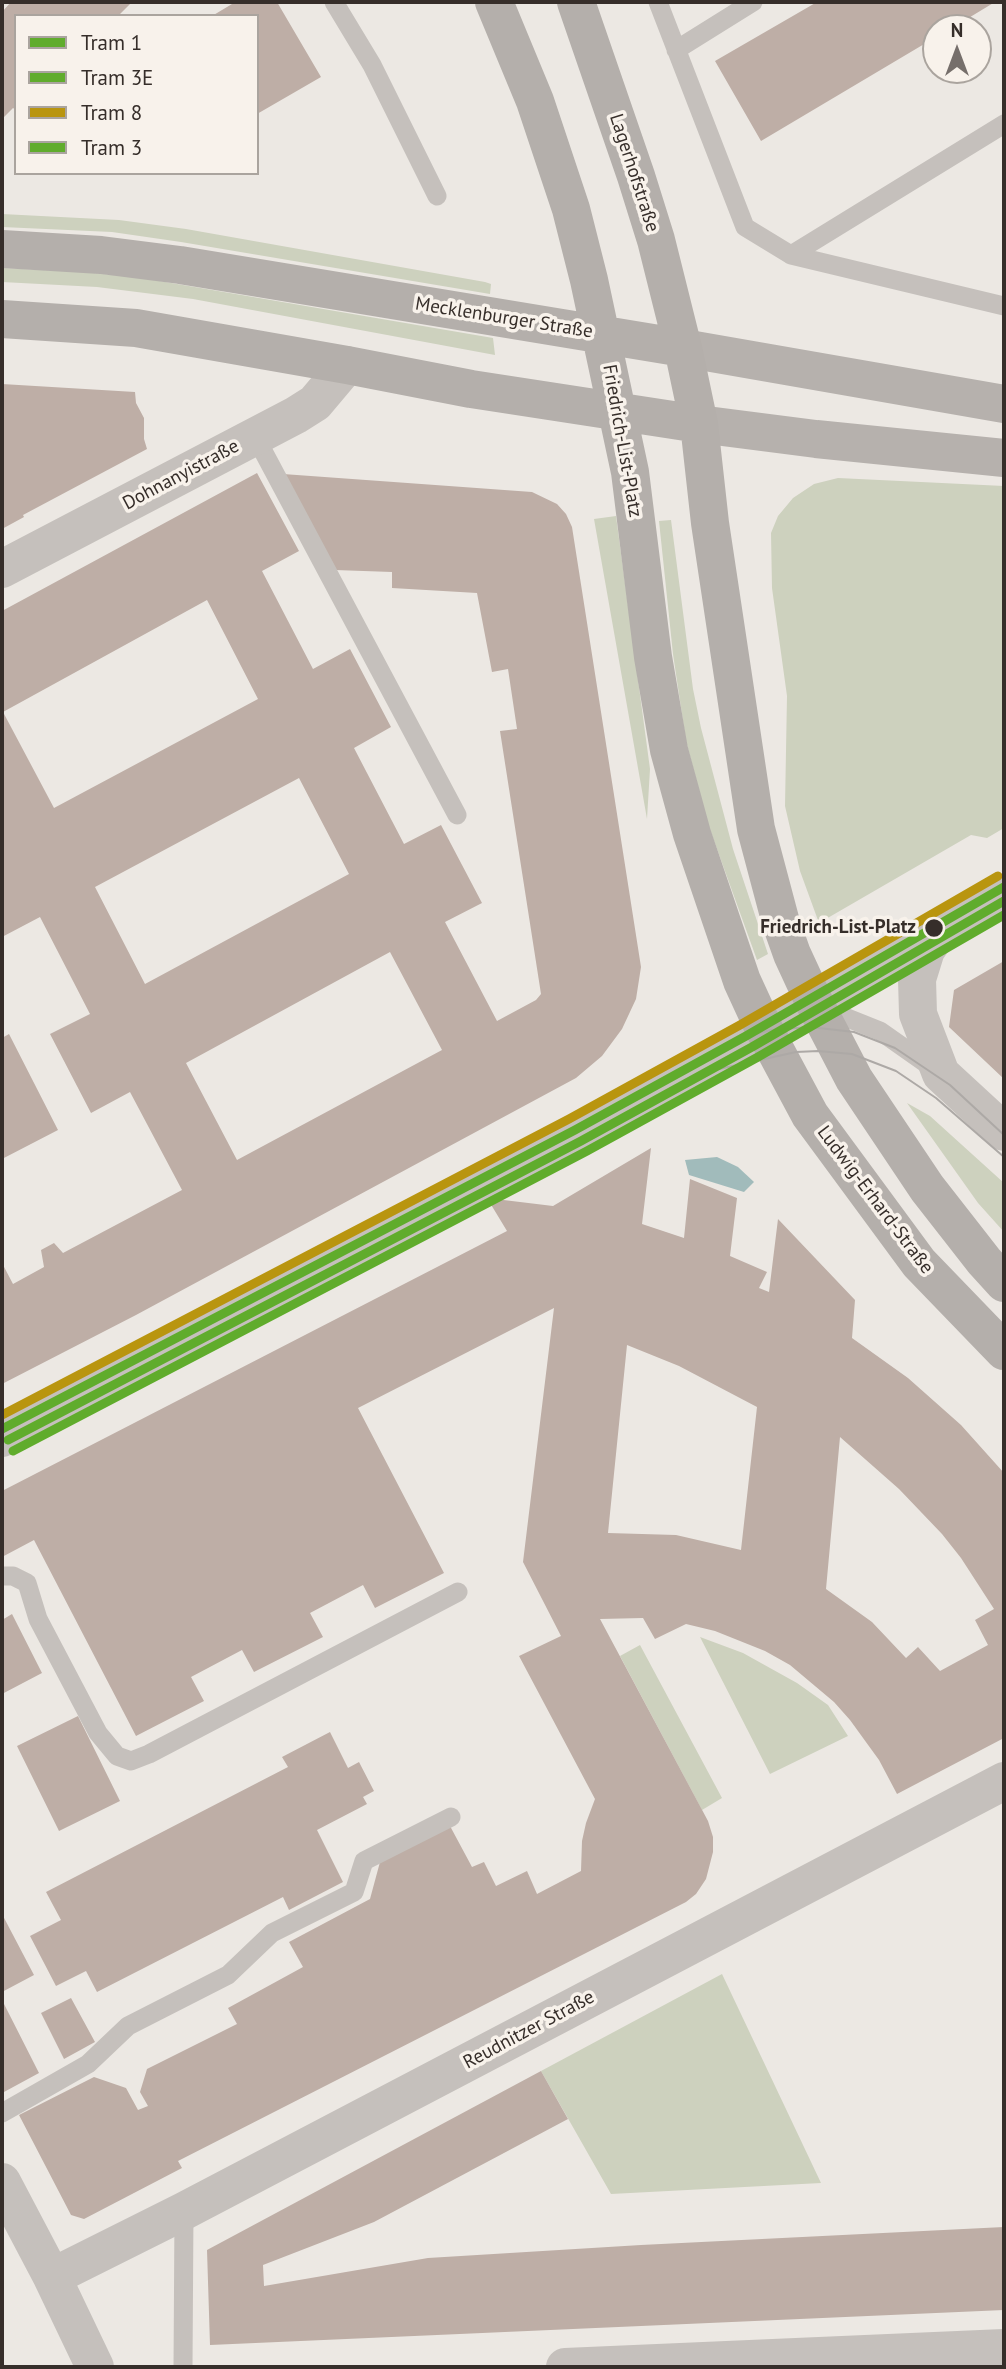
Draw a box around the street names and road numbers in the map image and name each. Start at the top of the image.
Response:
street label: Lagerhofstraße [604,111,664,235]
street label: Mecklenburger Straße [414,293,594,343]
street label: Friedrich-List-Platz [597,363,647,519]
street label: Dohnanyistraße [119,435,243,515]
street label: Ludwig-Erhard-Straße [812,1122,938,1278]
street label: Reudnitzer Straße [460,1986,598,2074]

